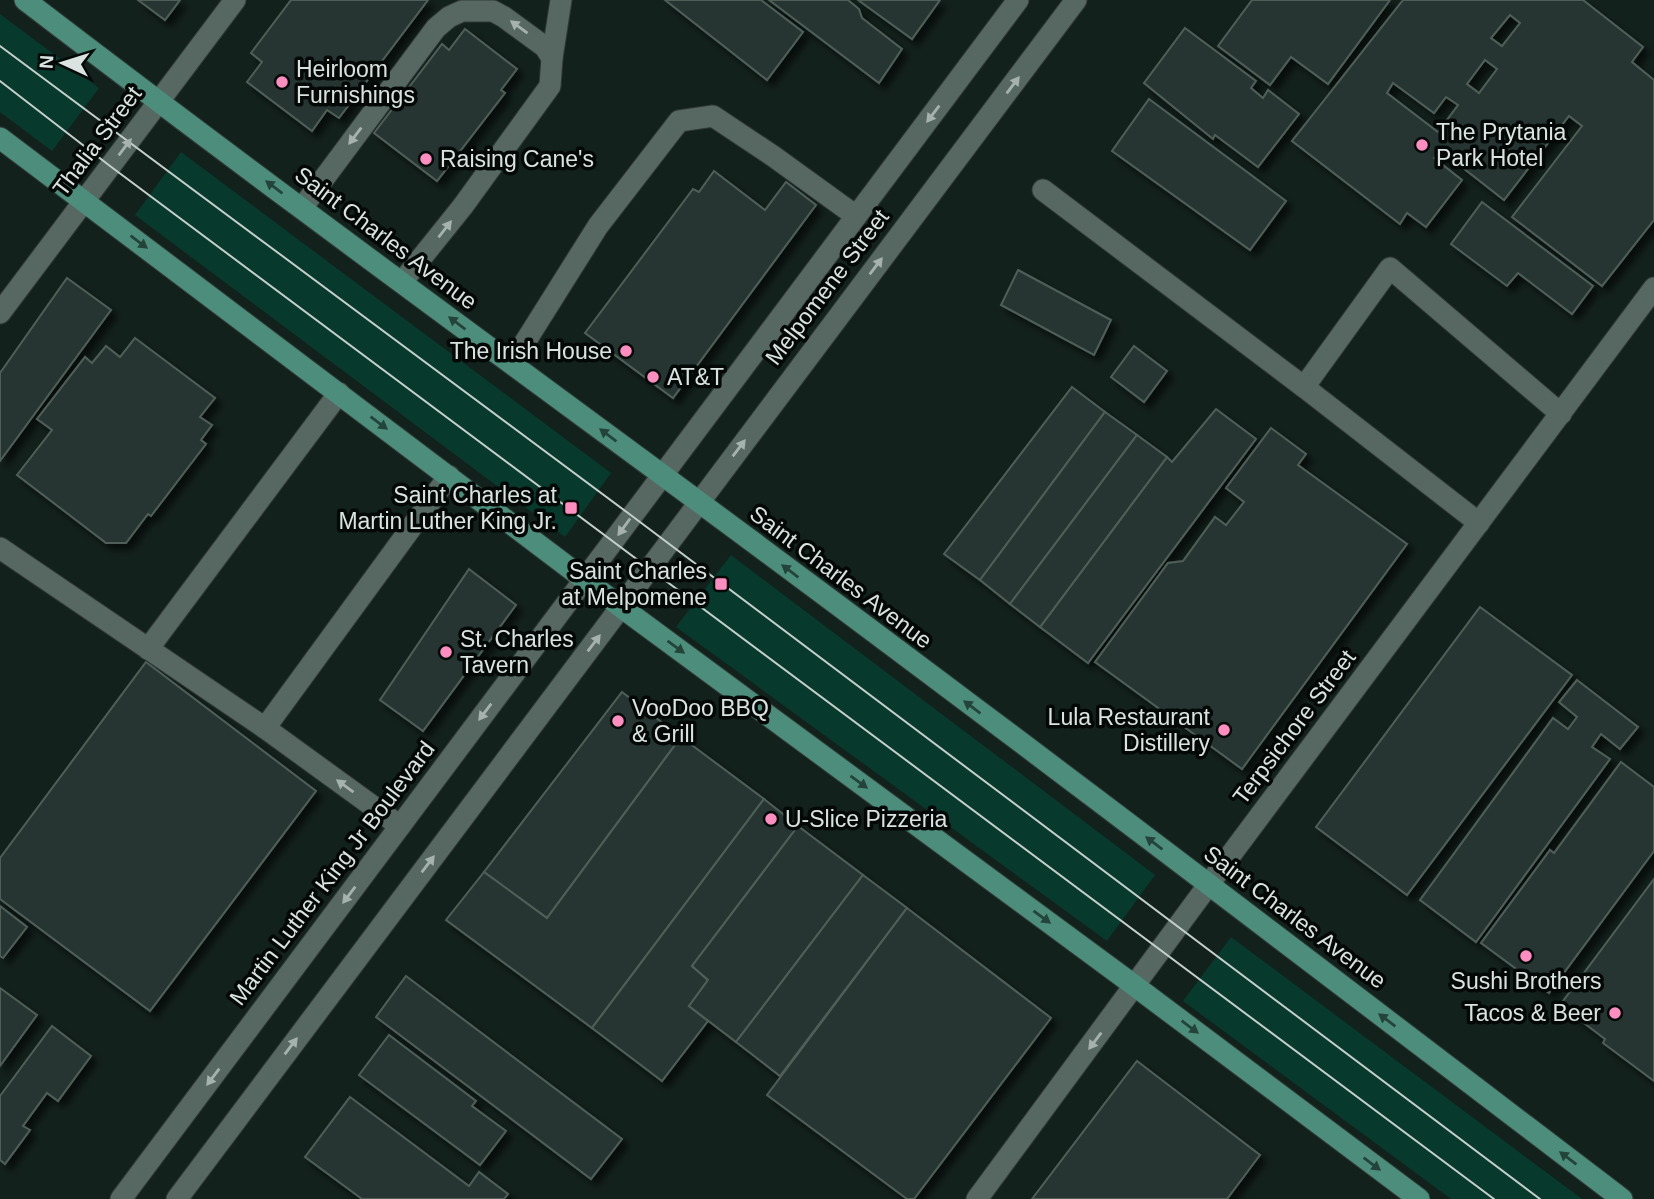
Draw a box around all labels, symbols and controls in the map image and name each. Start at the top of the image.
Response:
one-way arrow [509,20,528,34]
north arrow [28,28,98,98]
text: N [36,54,57,69]
place label: Heirloom Furnishings [296,56,415,108]
marker: Heirloom Furnishings [274,74,290,90]
one-way arrow [1005,76,1020,94]
street label: Thalia Street [47,81,147,201]
one-way arrow [926,104,940,123]
place label: The Prytania Park Hotel [1436,119,1567,171]
one-way arrow [349,127,363,145]
marker: The Prytania Park Hotel [1414,137,1430,153]
one-way arrow [118,138,132,156]
place label: Raising Cane's [440,146,594,172]
marker: Raising Cane's [418,151,434,167]
street label: Saint Charles Avenue [290,161,482,315]
one-way arrow [265,181,283,195]
street label: Melpomene Street [760,204,894,370]
one-way arrow [437,220,451,238]
one-way arrow [130,234,148,249]
one-way arrow [869,257,883,276]
one-way arrow [448,316,466,330]
place label: The Irish House [450,338,612,364]
marker: The Irish House [618,343,634,359]
place label: AT&T [667,364,724,390]
marker: AT&T [645,369,661,385]
one-way arrow [370,416,388,431]
one-way arrow [598,428,617,442]
one-way arrow [732,439,746,457]
place label: Saint Charles at Martin Luther King Jr. [338,482,558,534]
marker: Saint Charles at Martin Luther King Jr. [563,500,579,516]
street label: Saint Charles Avenue [745,500,937,654]
one-way arrow [617,518,631,536]
place label: Saint Charles at Melpomene [561,558,707,610]
one-way arrow [780,564,799,578]
marker: Saint Charles at Melpomene [713,576,729,592]
place label: St. Charles Tavern [460,626,574,678]
one-way arrow [586,635,601,653]
one-way arrow [667,640,685,654]
marker: St. Charles Tavern [438,644,454,660]
street label: Terpsichore Street [1227,644,1361,809]
place label: VooDoo BBQ & Grill [632,695,769,747]
one-way arrow [963,701,981,715]
one-way arrow [478,703,492,722]
place label: Lula Restaurant Distillery [1048,704,1211,756]
marker: VooDoo BBQ & Grill [610,713,626,729]
marker: Lula Restaurant Distillery [1216,722,1232,738]
street label: Martin Luther King Jr Boulevard [224,736,440,1010]
one-way arrow [850,775,868,789]
one-way arrow [336,779,354,793]
place label: U-Slice Pizzeria [785,806,948,832]
marker: U-Slice Pizzeria [763,811,779,827]
one-way arrow [1145,837,1163,851]
street label: Saint Charles Avenue [1199,840,1391,994]
one-way arrow [420,856,435,874]
one-way arrow [342,885,356,904]
one-way arrow [1033,910,1051,924]
marker: Sushi Brothers [1518,948,1534,964]
place label: Sushi Brothers [1451,968,1601,994]
place label: Tacos & Beer [1464,1000,1601,1026]
marker: Tacos & Beer [1607,1005,1623,1021]
one-way arrow [1378,1013,1396,1027]
one-way arrow [1180,1020,1199,1034]
one-way arrow [1088,1032,1102,1050]
one-way arrow [284,1038,299,1056]
one-way arrow [206,1068,220,1086]
one-way arrow [1559,1151,1577,1165]
one-way arrow [1362,1156,1380,1171]

